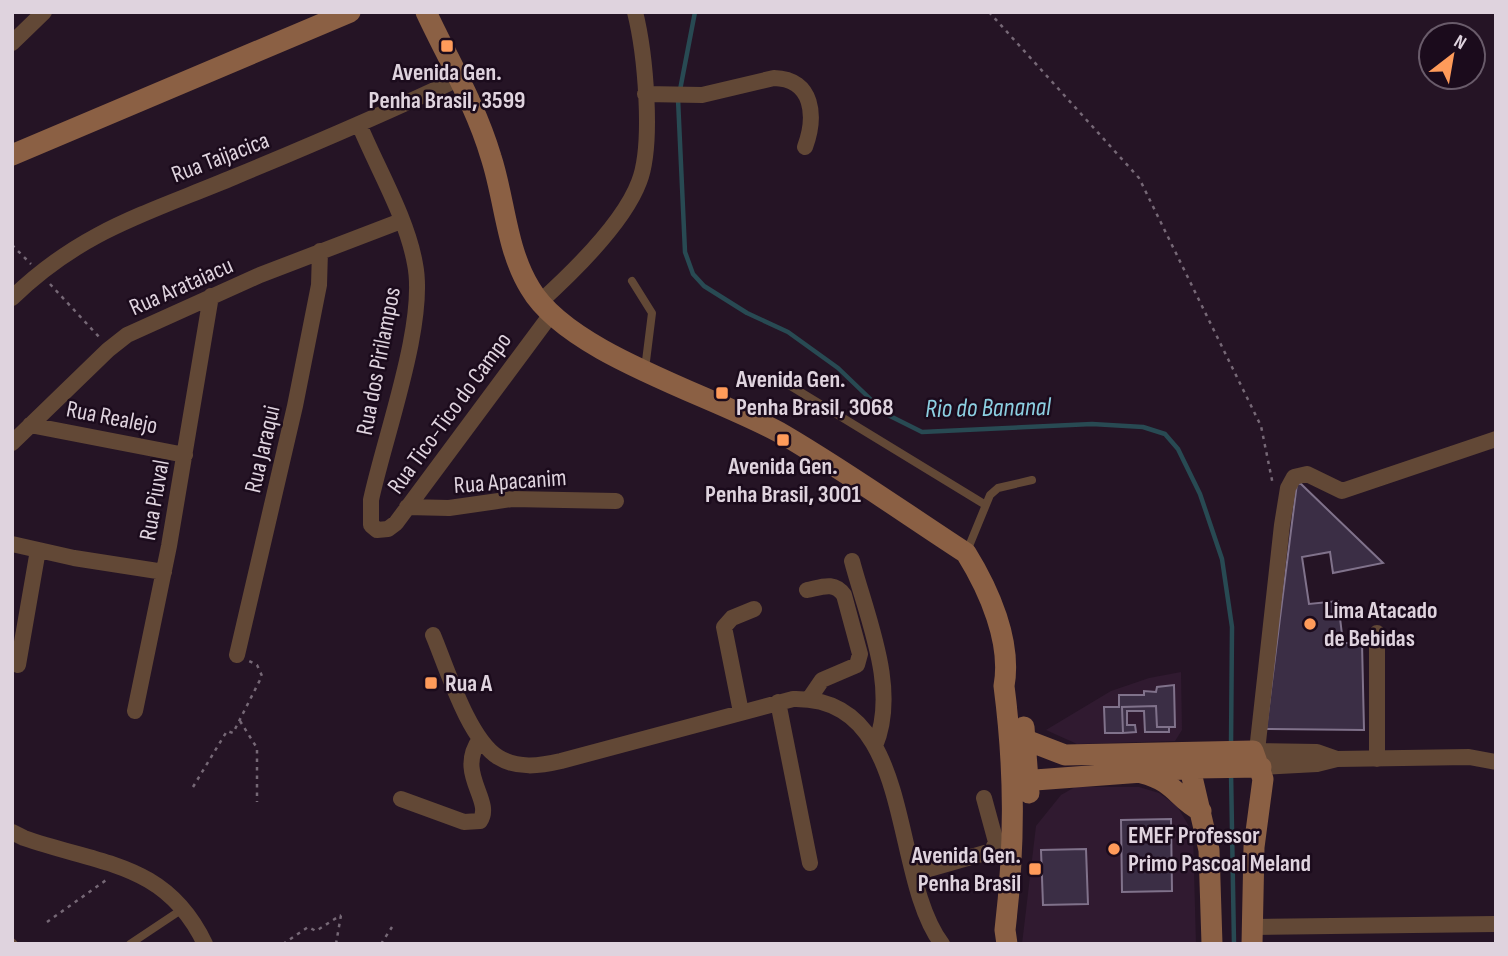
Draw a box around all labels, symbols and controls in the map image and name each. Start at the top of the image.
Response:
north arrow [1417,21,1487,91]
text: N [1450,30,1470,55]
marker: Avenida Gen. Penha Brasil, 3599 [439,38,455,54]
place label: Avenida Gen. Penha Brasil, 3599 [369,58,525,115]
street label: Rua Taijacica [167,126,273,189]
street label: Rua Arataiacu [125,251,238,322]
street label: Rua dos Pirilampos [350,285,407,438]
street label: Rua Tico-Tico do Campo [381,327,518,500]
place label: Avenida Gen. Penha Brasil, 3068 [735,365,894,422]
marker: Avenida Gen. Penha Brasil, 3068 [714,385,730,401]
water label: Rio do Bananal [925,392,1052,425]
street label: Rua Realejo [64,394,160,441]
street label: Rua Jaraqui [238,403,287,496]
marker: Avenida Gen. Penha Brasil, 3001 [775,432,791,448]
place label: Avenida Gen. Penha Brasil, 3001 [705,452,861,509]
street label: Rua Piuval [133,457,176,543]
street label: Rua Apacanim [453,463,567,500]
place label: Lima Atacado de Bebidas [1324,596,1437,653]
marker: Lima Atacado de Bebidas [1302,616,1318,632]
place label: Rua A [445,669,493,698]
marker: Rua A [423,675,439,691]
place label: EMEF Professor Primo Pascoal Meland [1128,821,1311,878]
place label: Avenida Gen. Penha Brasil [910,841,1021,898]
marker: EMEF Professor Primo Pascoal Meland [1106,841,1122,857]
marker: Avenida Gen. Penha Brasil [1027,861,1043,877]

